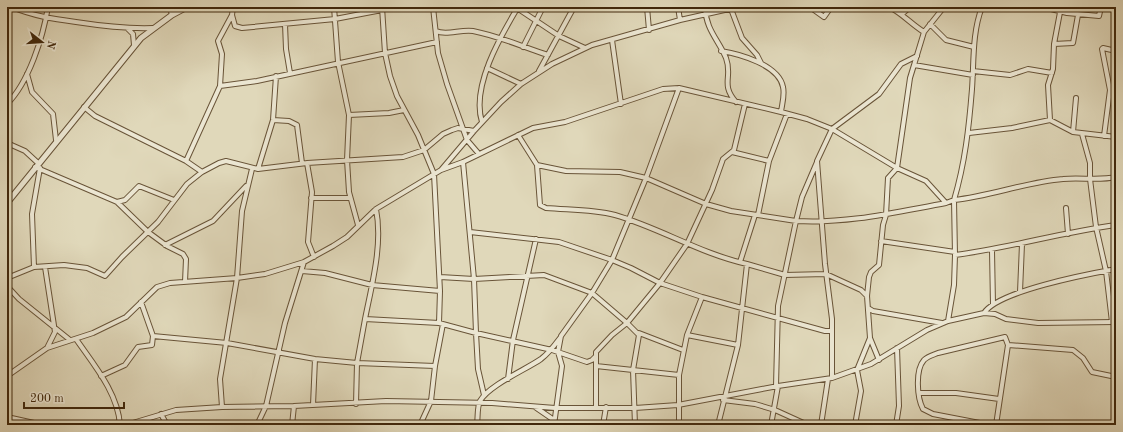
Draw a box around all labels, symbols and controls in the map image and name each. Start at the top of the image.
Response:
north arrow [22,22,62,62]
text: N [43,39,57,51]
scale bar [24,384,124,410]
text: 200 m [30,393,64,405]

